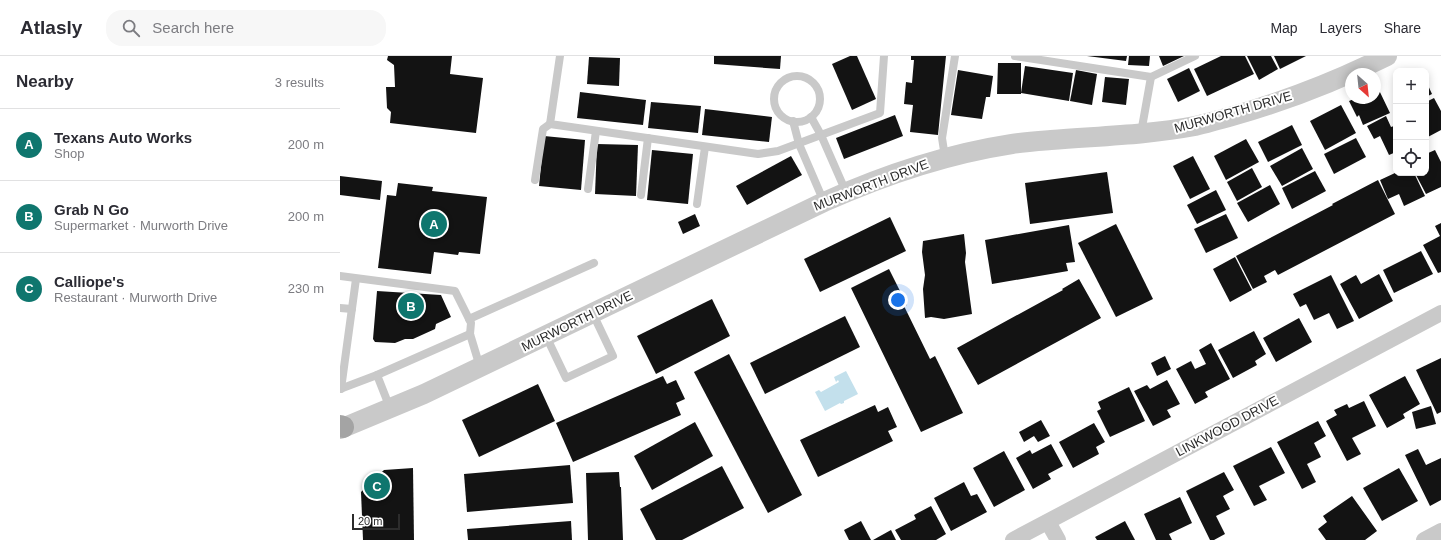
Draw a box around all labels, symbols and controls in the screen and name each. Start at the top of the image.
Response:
search box [106,10,386,46]
text: Atlasly [20,17,82,38]
icon: search [120,17,142,39]
text: Search here [152,19,234,36]
text: Map [1270,20,1298,36]
text: Layers [1320,20,1362,36]
text: Share [1384,20,1421,36]
north arrow [1345,68,1381,104]
map controls [1393,68,1429,176]
button: + [1393,68,1429,104]
text: Nearby [16,72,74,91]
text: 3 results [275,75,324,90]
street label: MURWORTH DRIVE [1172,88,1294,136]
button: − [1393,104,1429,140]
text: Texans Auto Works [54,129,192,146]
text: A [24,137,34,152]
text: 200 m [288,137,324,152]
button: locate [1393,140,1429,176]
text: Shop [54,146,84,161]
street label: MURWORTH DRIVE [812,156,931,214]
text: Grab N Go [54,201,129,218]
text: B [24,209,34,224]
text: 200 m [288,209,324,224]
pin: A [421,209,447,239]
text: Supermarket · Murworth Drive [54,218,228,233]
text: Calliope's [54,273,124,290]
text: C [24,281,34,296]
text: 230 m [288,281,324,296]
street label: MURWORTH DRIVE [519,287,635,354]
text: Restaurant · Murworth Drive [54,290,217,305]
your location [888,290,908,310]
pin: B [398,291,424,321]
street label: LINKWOOD DRIVE [1173,392,1281,459]
pin: C [364,471,390,501]
scale bar [352,512,400,531]
text: 20 m [358,515,382,527]

